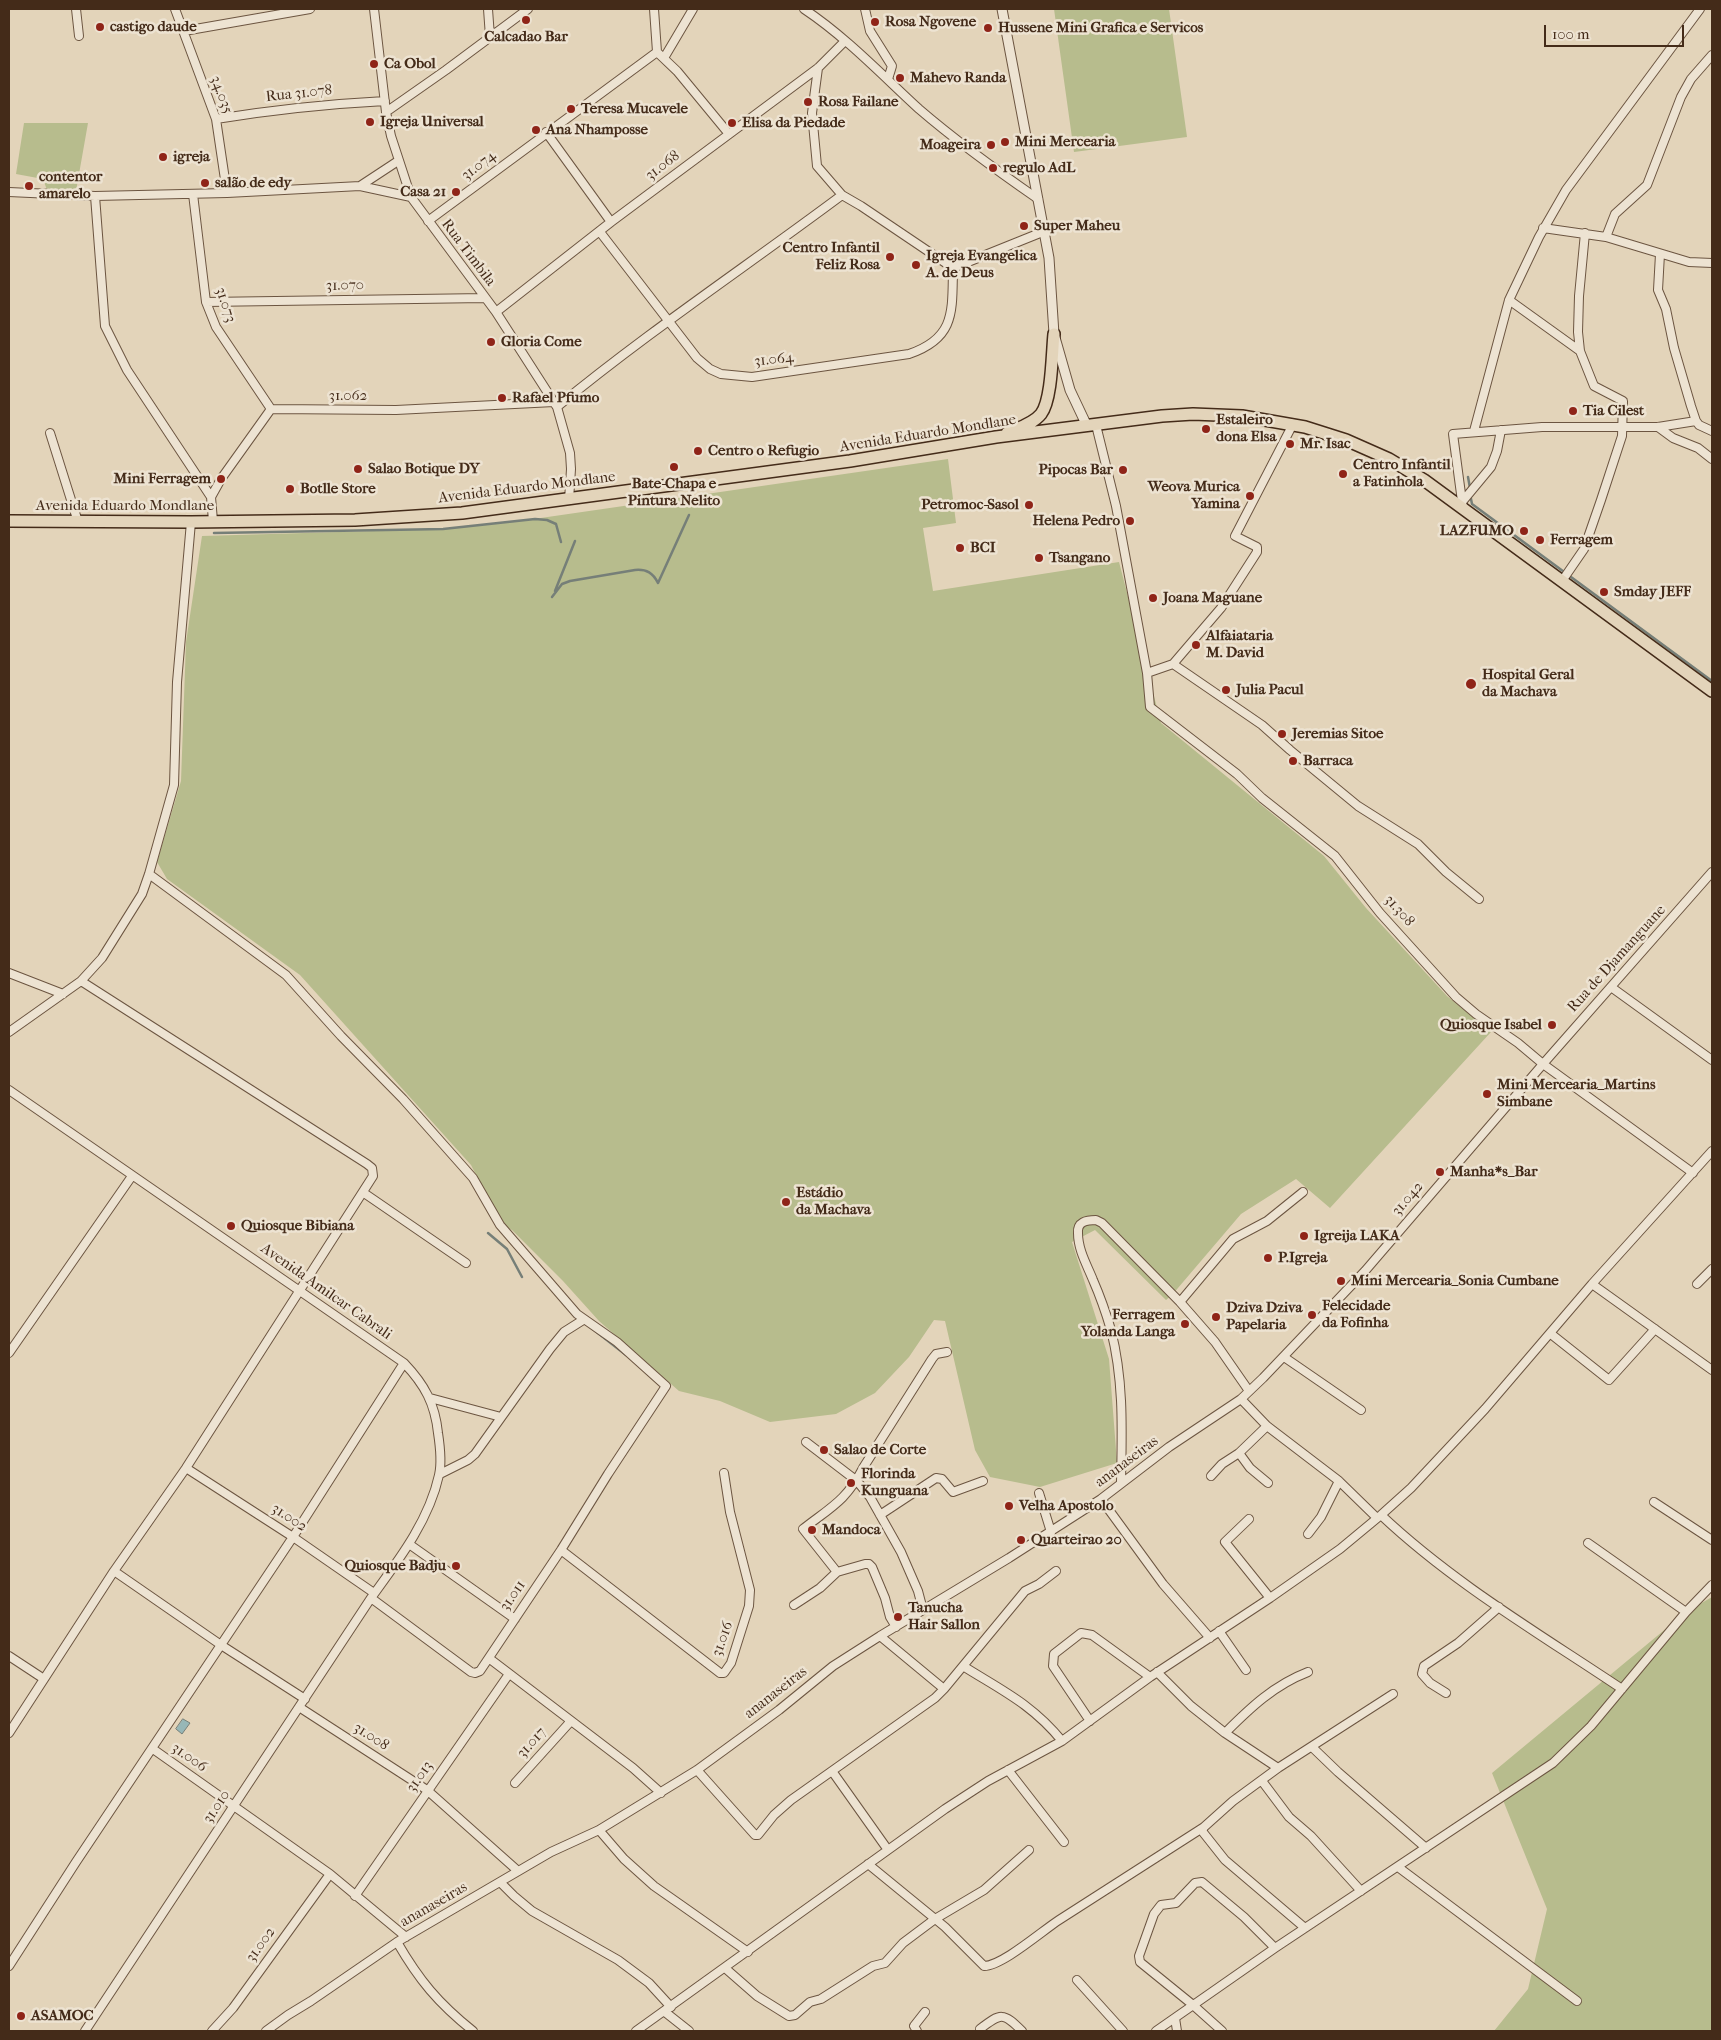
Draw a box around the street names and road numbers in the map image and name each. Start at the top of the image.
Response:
street label: 34.035 [206,74,236,116]
street label: Rua 31.078 [265,82,333,106]
street label: 31.074 [458,147,500,185]
street label: 31.068 [642,147,684,185]
street label: Rua Timbila [437,216,499,290]
street label: 31.070 [326,277,364,295]
street label: 31.073 [211,285,239,325]
street label: 31.064 [753,349,795,371]
street label: 31.062 [329,387,367,405]
street label: Avenida Eduardo Mondlane [839,411,1017,457]
street label: Avenida Eduardo Mondlane [437,468,617,508]
street label: Avenida Eduardo Mondlane [36,497,214,515]
street label: 31.308 [1380,891,1418,931]
street label: Rua de Djamanguane [1564,902,1670,1016]
street label: 31.042 [1388,1178,1428,1220]
street label: Avenida Amilcar Cabrali [257,1240,395,1344]
street label: ananaseiras [1092,1432,1162,1492]
street label: 31.002 [268,1500,310,1536]
street label: 31.011 [496,1577,530,1615]
street label: 31.016 [708,1619,738,1659]
street label: ananaseiras [741,1663,811,1723]
street label: 31.008 [350,1719,392,1755]
street label: 31.017 [514,1724,550,1762]
street label: 31.006 [168,1739,210,1777]
street label: 31.013 [403,1758,437,1796]
street label: 31.010 [199,1787,235,1827]
street label: ananaseiras [397,1879,471,1931]
street label: 31.002 [242,1924,280,1966]

